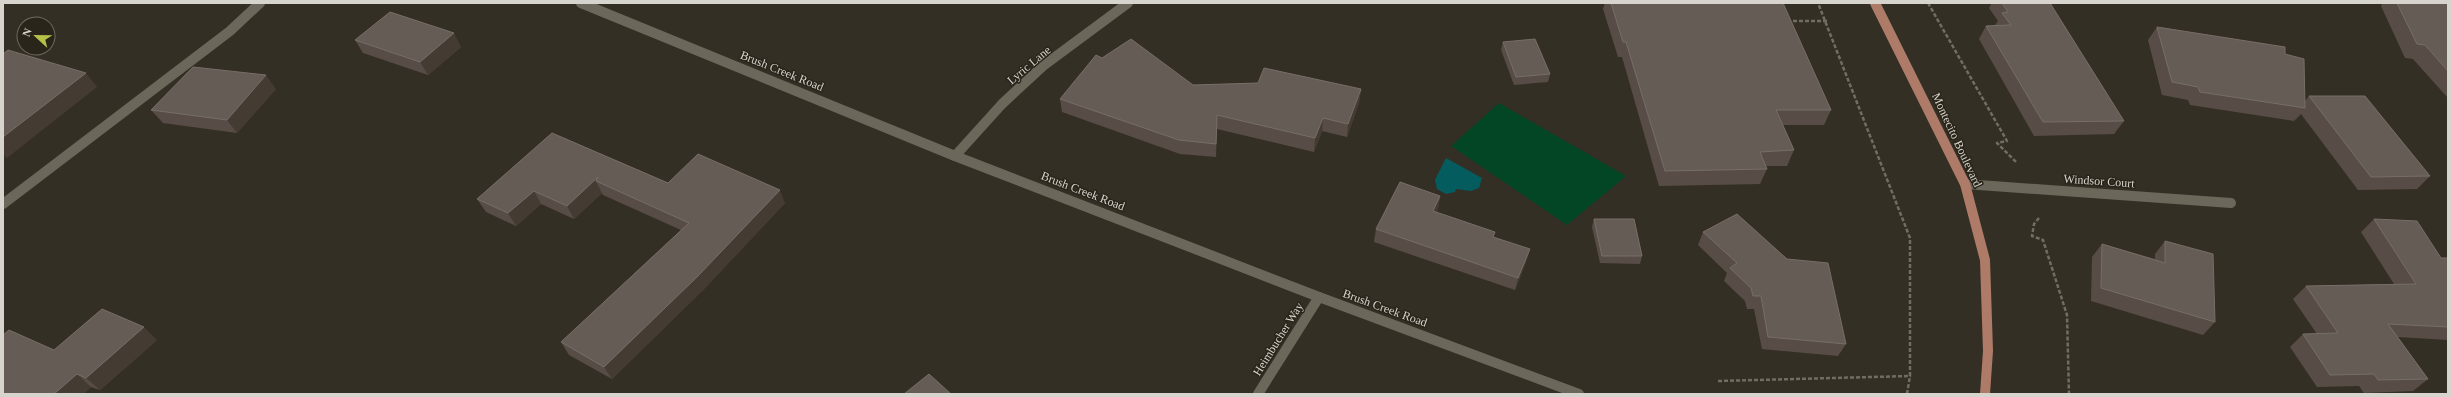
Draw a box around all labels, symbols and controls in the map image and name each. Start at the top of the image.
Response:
north arrow [16,16,56,56]
text: N [20,26,34,38]
street label: Lyric Lane [1004,43,1054,87]
street label: Brush Creek Road [738,48,826,94]
street label: Montecito Boulevard [1929,91,1985,189]
street label: Brush Creek Road [1039,169,1127,213]
street label: Windsor Court [2063,172,2136,191]
street label: Brush Creek Road [1341,286,1429,330]
street label: Heimbucher Way [1250,300,1306,378]

